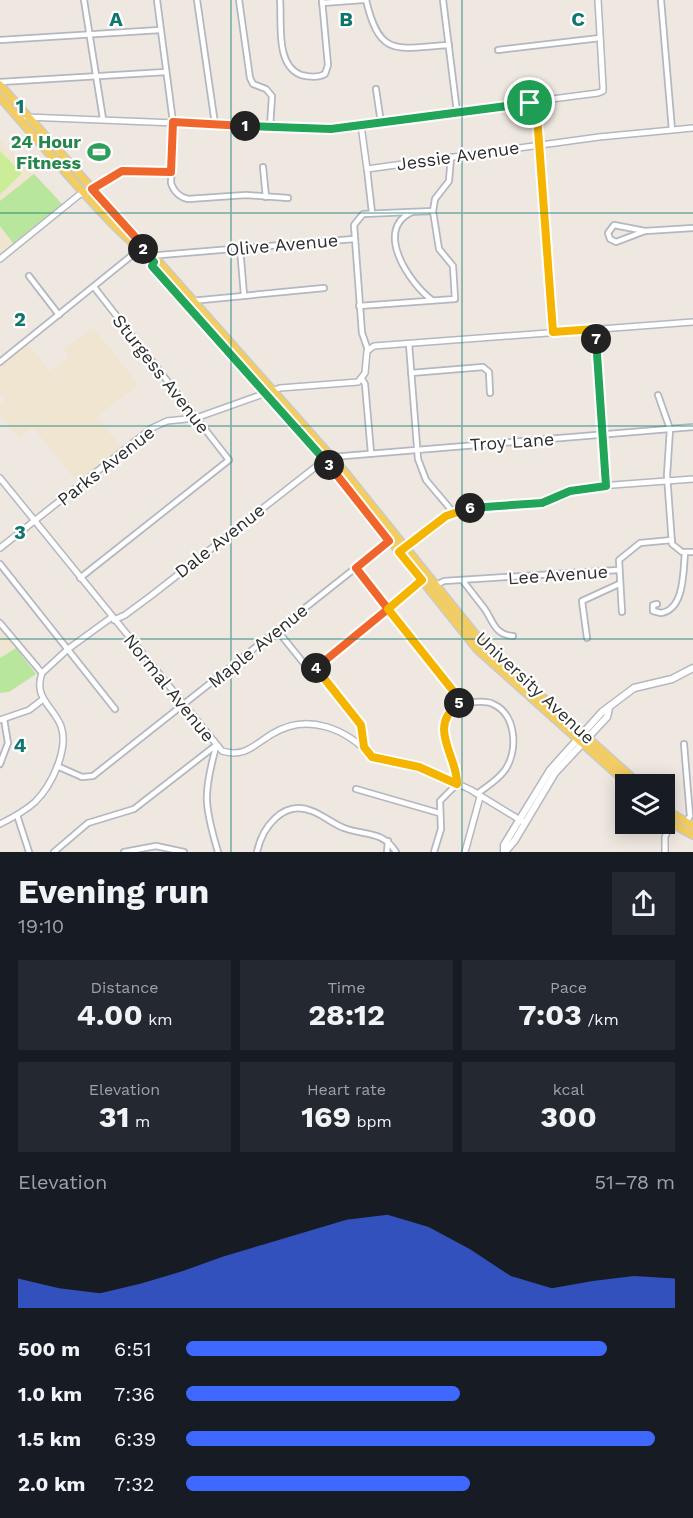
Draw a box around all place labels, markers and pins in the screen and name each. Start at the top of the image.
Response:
pin [504,77,555,128]
pin: 1 [230,111,260,141]
place label: 24 Hour Fitness [11,131,81,173]
sports icon: 24 Hour Fitness [86,139,112,165]
pin: 2 [128,234,158,264]
pin: 7 [581,324,611,354]
pin: 3 [314,450,344,480]
pin: 6 [455,493,485,523]
pin: 4 [301,653,331,683]
pin: 5 [444,688,474,718]

